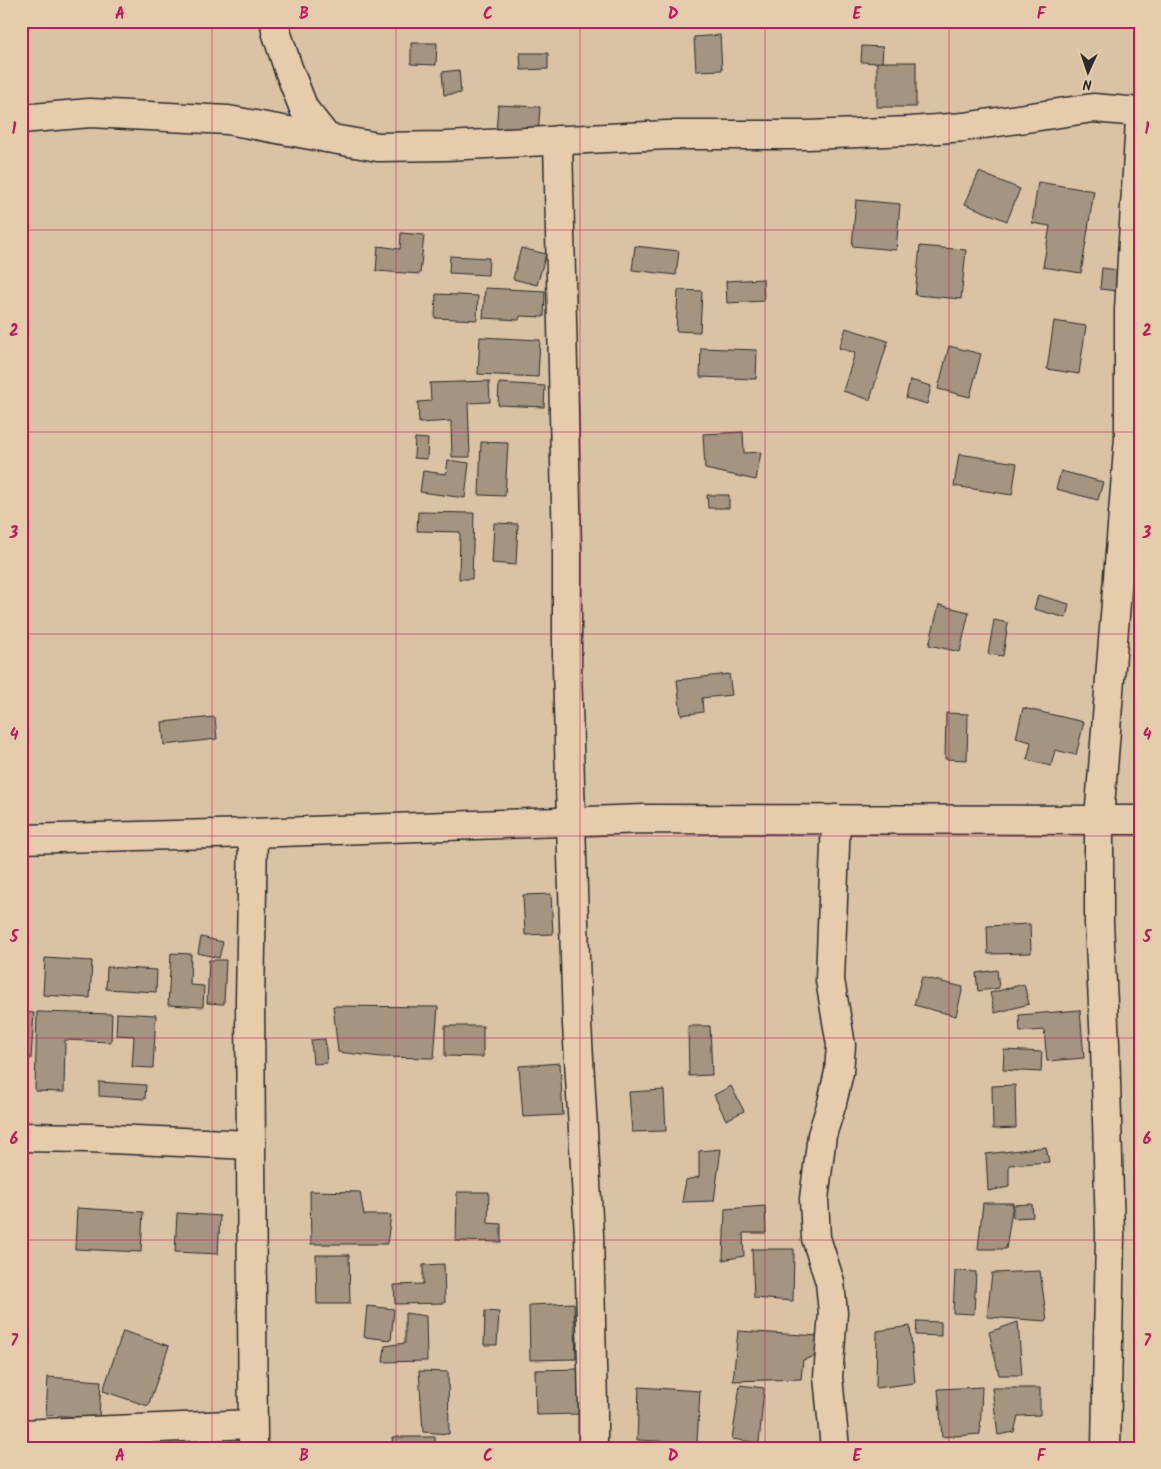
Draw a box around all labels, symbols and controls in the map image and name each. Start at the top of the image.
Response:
text: A [115,2,125,27]
text: B [299,2,309,27]
text: C [483,2,493,27]
text: D [668,2,679,27]
text: E [853,2,863,27]
text: F [1037,2,1047,27]
north arrow [1064,48,1114,98]
text: N [1082,73,1092,95]
text: 1 [12,117,17,142]
text: 1 [1145,117,1150,142]
text: 2 [9,319,19,344]
text: 2 [1142,319,1152,344]
text: 3 [9,521,19,546]
text: 3 [1142,521,1152,546]
text: 4 [10,723,19,748]
text: 4 [1143,723,1152,748]
text: 5 [9,925,20,950]
text: 5 [1142,925,1153,950]
text: 6 [10,1127,19,1152]
text: 6 [1143,1127,1152,1152]
text: 7 [10,1329,18,1354]
text: 7 [1143,1329,1151,1354]
text: A [115,1444,125,1469]
text: B [299,1444,309,1469]
text: C [483,1444,493,1469]
text: D [668,1444,679,1469]
text: E [853,1444,863,1469]
text: F [1037,1444,1047,1469]

